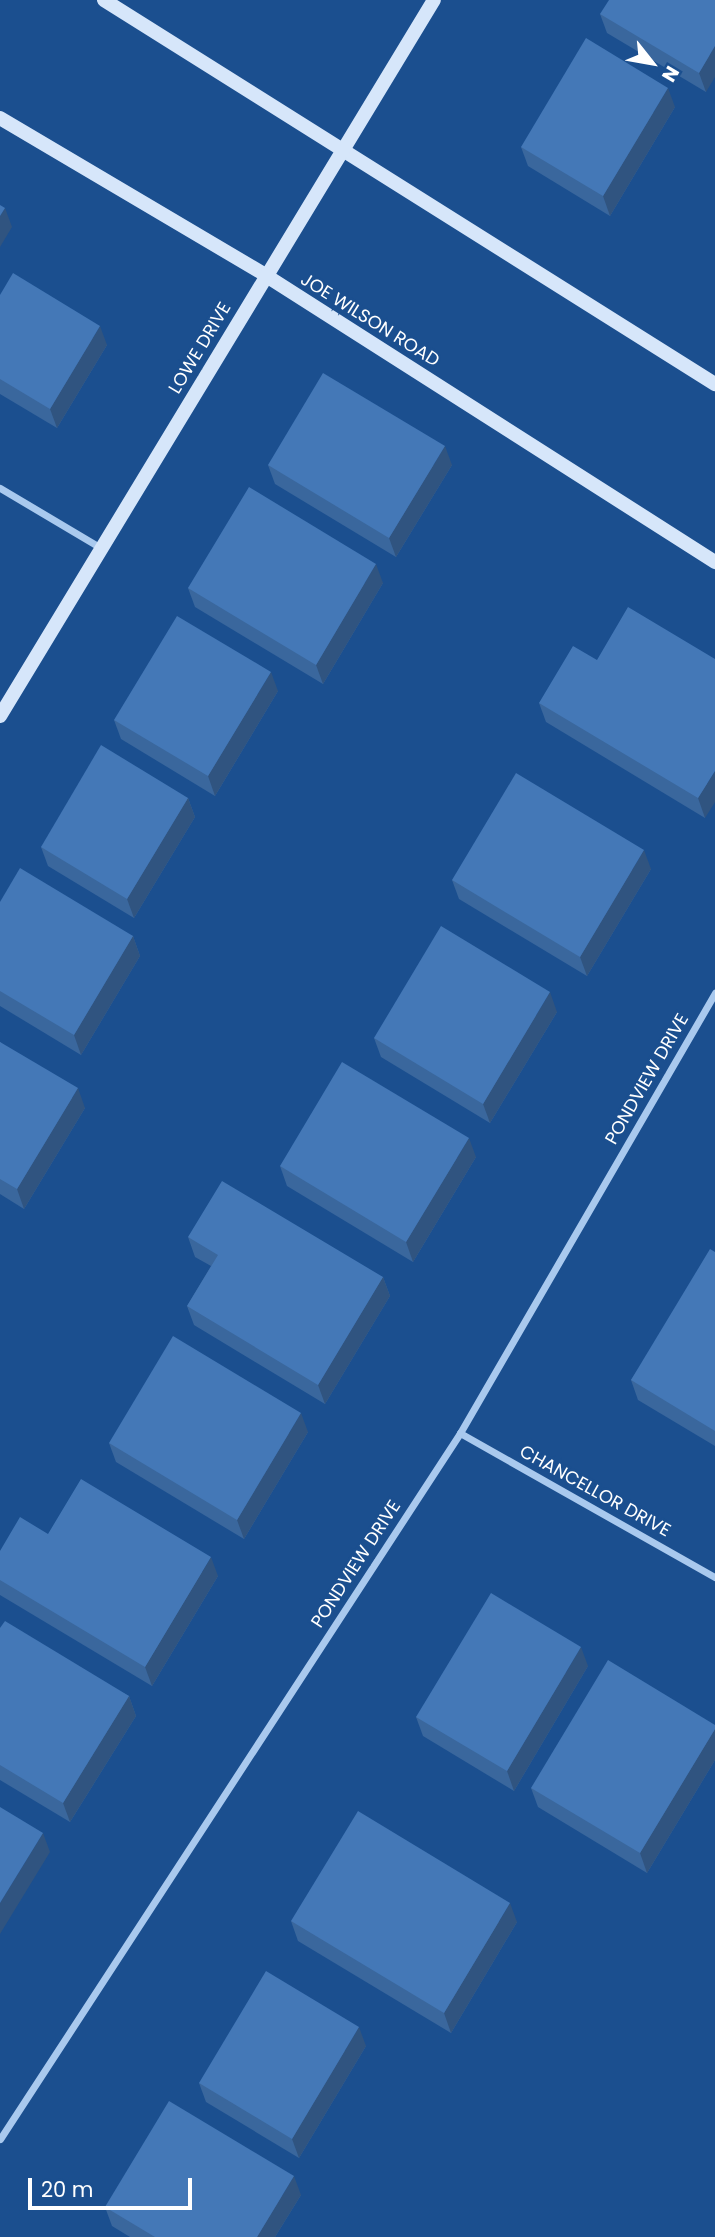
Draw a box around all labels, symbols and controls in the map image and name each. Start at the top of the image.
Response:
north arrow [617,28,687,98]
text: N [655,61,686,87]
street label: JOE WILSON ROAD [297,269,443,371]
street label: LOWE DRIVE [164,298,236,398]
street label: PONDVIEW DRIVE [601,1010,693,1148]
street label: CHANCELLOR DRIVE [516,1441,674,1541]
street label: PONDVIEW DRIVE [307,1496,405,1632]
scale bar [32,2164,196,2208]
text: 20 m [41,2175,94,2204]

